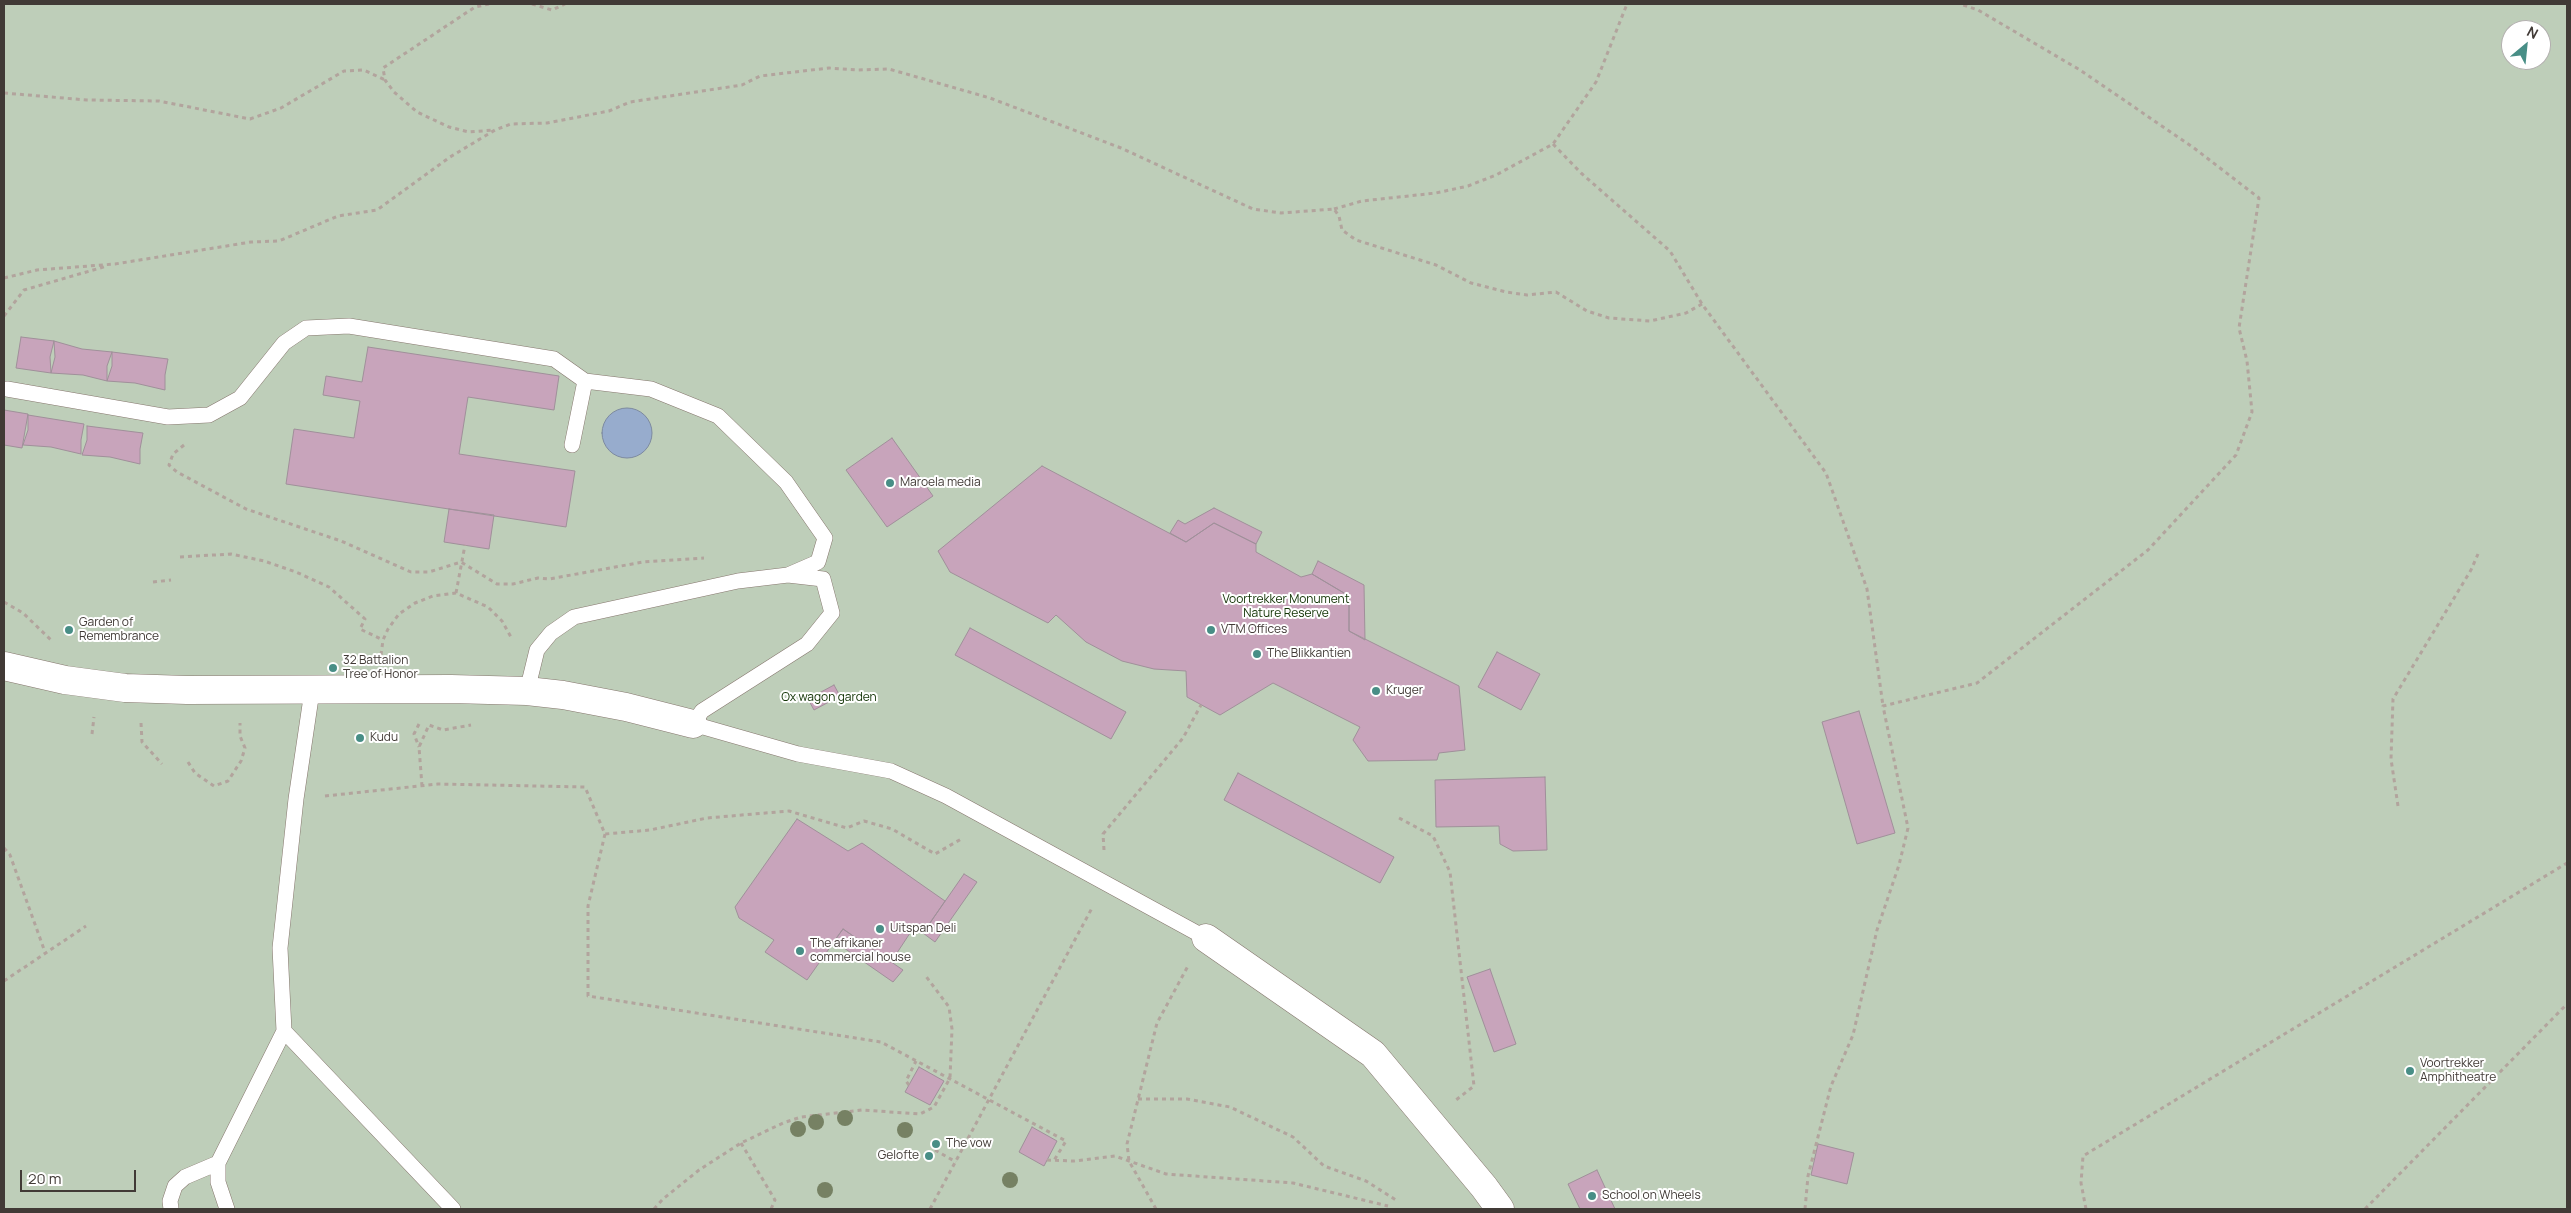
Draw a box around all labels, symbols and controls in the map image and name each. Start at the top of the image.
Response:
north arrow [2501,20,2551,70]
text: N [2524,21,2542,43]
place label: Maroela media [900,476,981,490]
marker: Maroela media [884,477,896,489]
park label: Voortrekker Monument Nature Reserve [1223,593,1349,621]
place label: Garden of Remembrance [79,616,159,644]
place label: VTM Offices [1221,623,1287,637]
marker: Garden of Remembrance [63,624,75,636]
marker: VTM Offices [1205,624,1217,636]
place label: The Blikkantien [1267,647,1351,661]
marker: The Blikkantien [1251,648,1263,660]
place label: 32 Battalion Tree of Honor [343,654,418,682]
marker: 32 Battalion Tree of Honor [327,662,339,674]
place label: Kruger [1386,684,1423,698]
marker: Kruger [1370,685,1382,697]
park label: Ox wagon garden [781,691,877,705]
place label: Kudu [370,731,398,745]
marker: Kudu [354,732,366,744]
place label: Uitspan Deli [890,922,956,936]
marker: Uitspan Deli [874,923,886,935]
place label: The afrikaner commercial house [810,937,911,965]
marker: The afrikaner commercial house [794,945,806,957]
place label: Voortrekker Amphitheatre [2420,1057,2496,1085]
marker: Voortrekker Amphitheatre [2404,1065,2416,1077]
place label: The vow [946,1137,992,1151]
marker: The vow [930,1138,942,1150]
place label: Gelofte [878,1149,919,1163]
marker: Gelofte [923,1150,935,1162]
scale bar [22,1160,139,1192]
text: 20 m [28,1168,61,1189]
place label: School on Wheels [1602,1189,1701,1203]
marker: School on Wheels [1586,1190,1598,1202]

